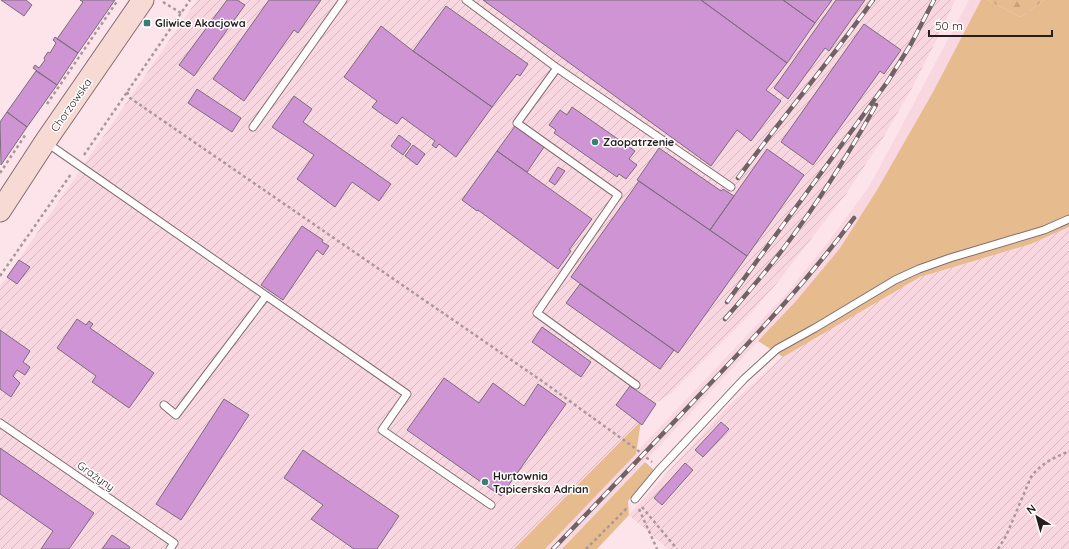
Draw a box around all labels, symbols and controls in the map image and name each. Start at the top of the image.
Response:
scale bar [929,12,1052,38]
place label: Gliwice Akacjowa [155,16,246,30]
marker: Gliwice Akacjowa [142,18,152,28]
text: 50 m [935,18,963,33]
street label: Chorzowska [47,76,95,134]
place label: Zaopatrzenie [603,135,675,149]
marker: Zaopatrzenie [590,137,600,147]
street label: Grażyny [75,458,117,494]
place label: Hurtownia Tapicerska Adrian [493,469,588,496]
marker: Hurtownia Tapicerska Adrian [480,477,490,487]
north arrow [1017,497,1057,537]
text: N [1024,501,1038,517]

